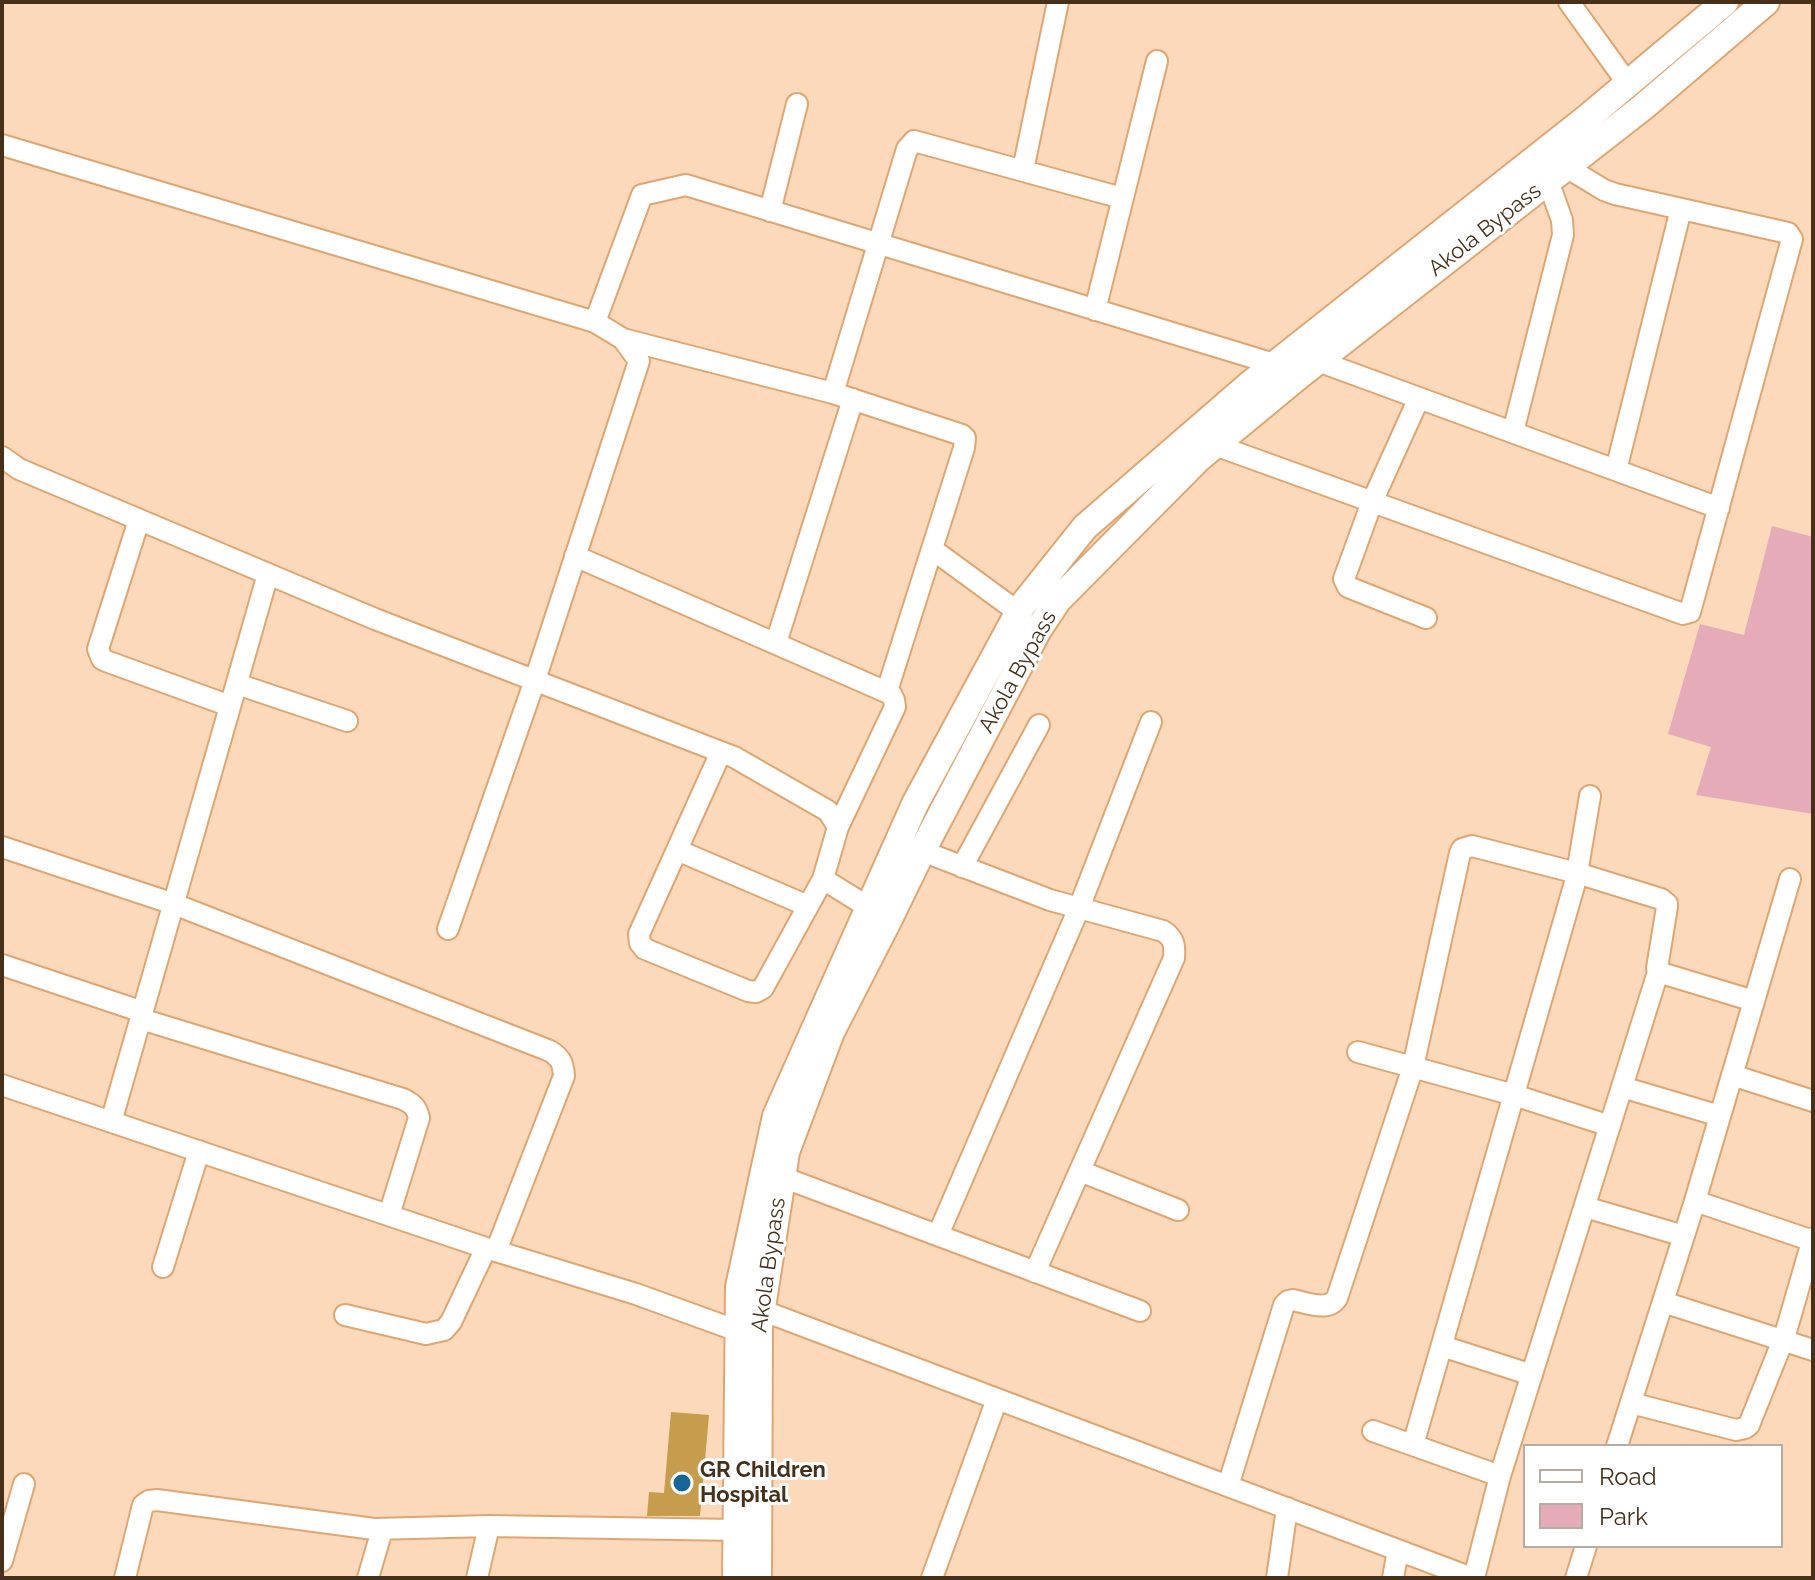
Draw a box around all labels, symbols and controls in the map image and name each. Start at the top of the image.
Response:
street label: Akola Bypass [1423,178,1547,282]
street label: Akola Bypass [974,606,1062,738]
street label: Akola Bypass [746,1196,792,1334]
legend [1523,1444,1783,1548]
place label: GR Children Hospital [700,1457,826,1508]
text: Road [1599,1462,1657,1491]
marker: GR Children Hospital [671,1472,693,1494]
text: Park [1599,1502,1648,1531]

